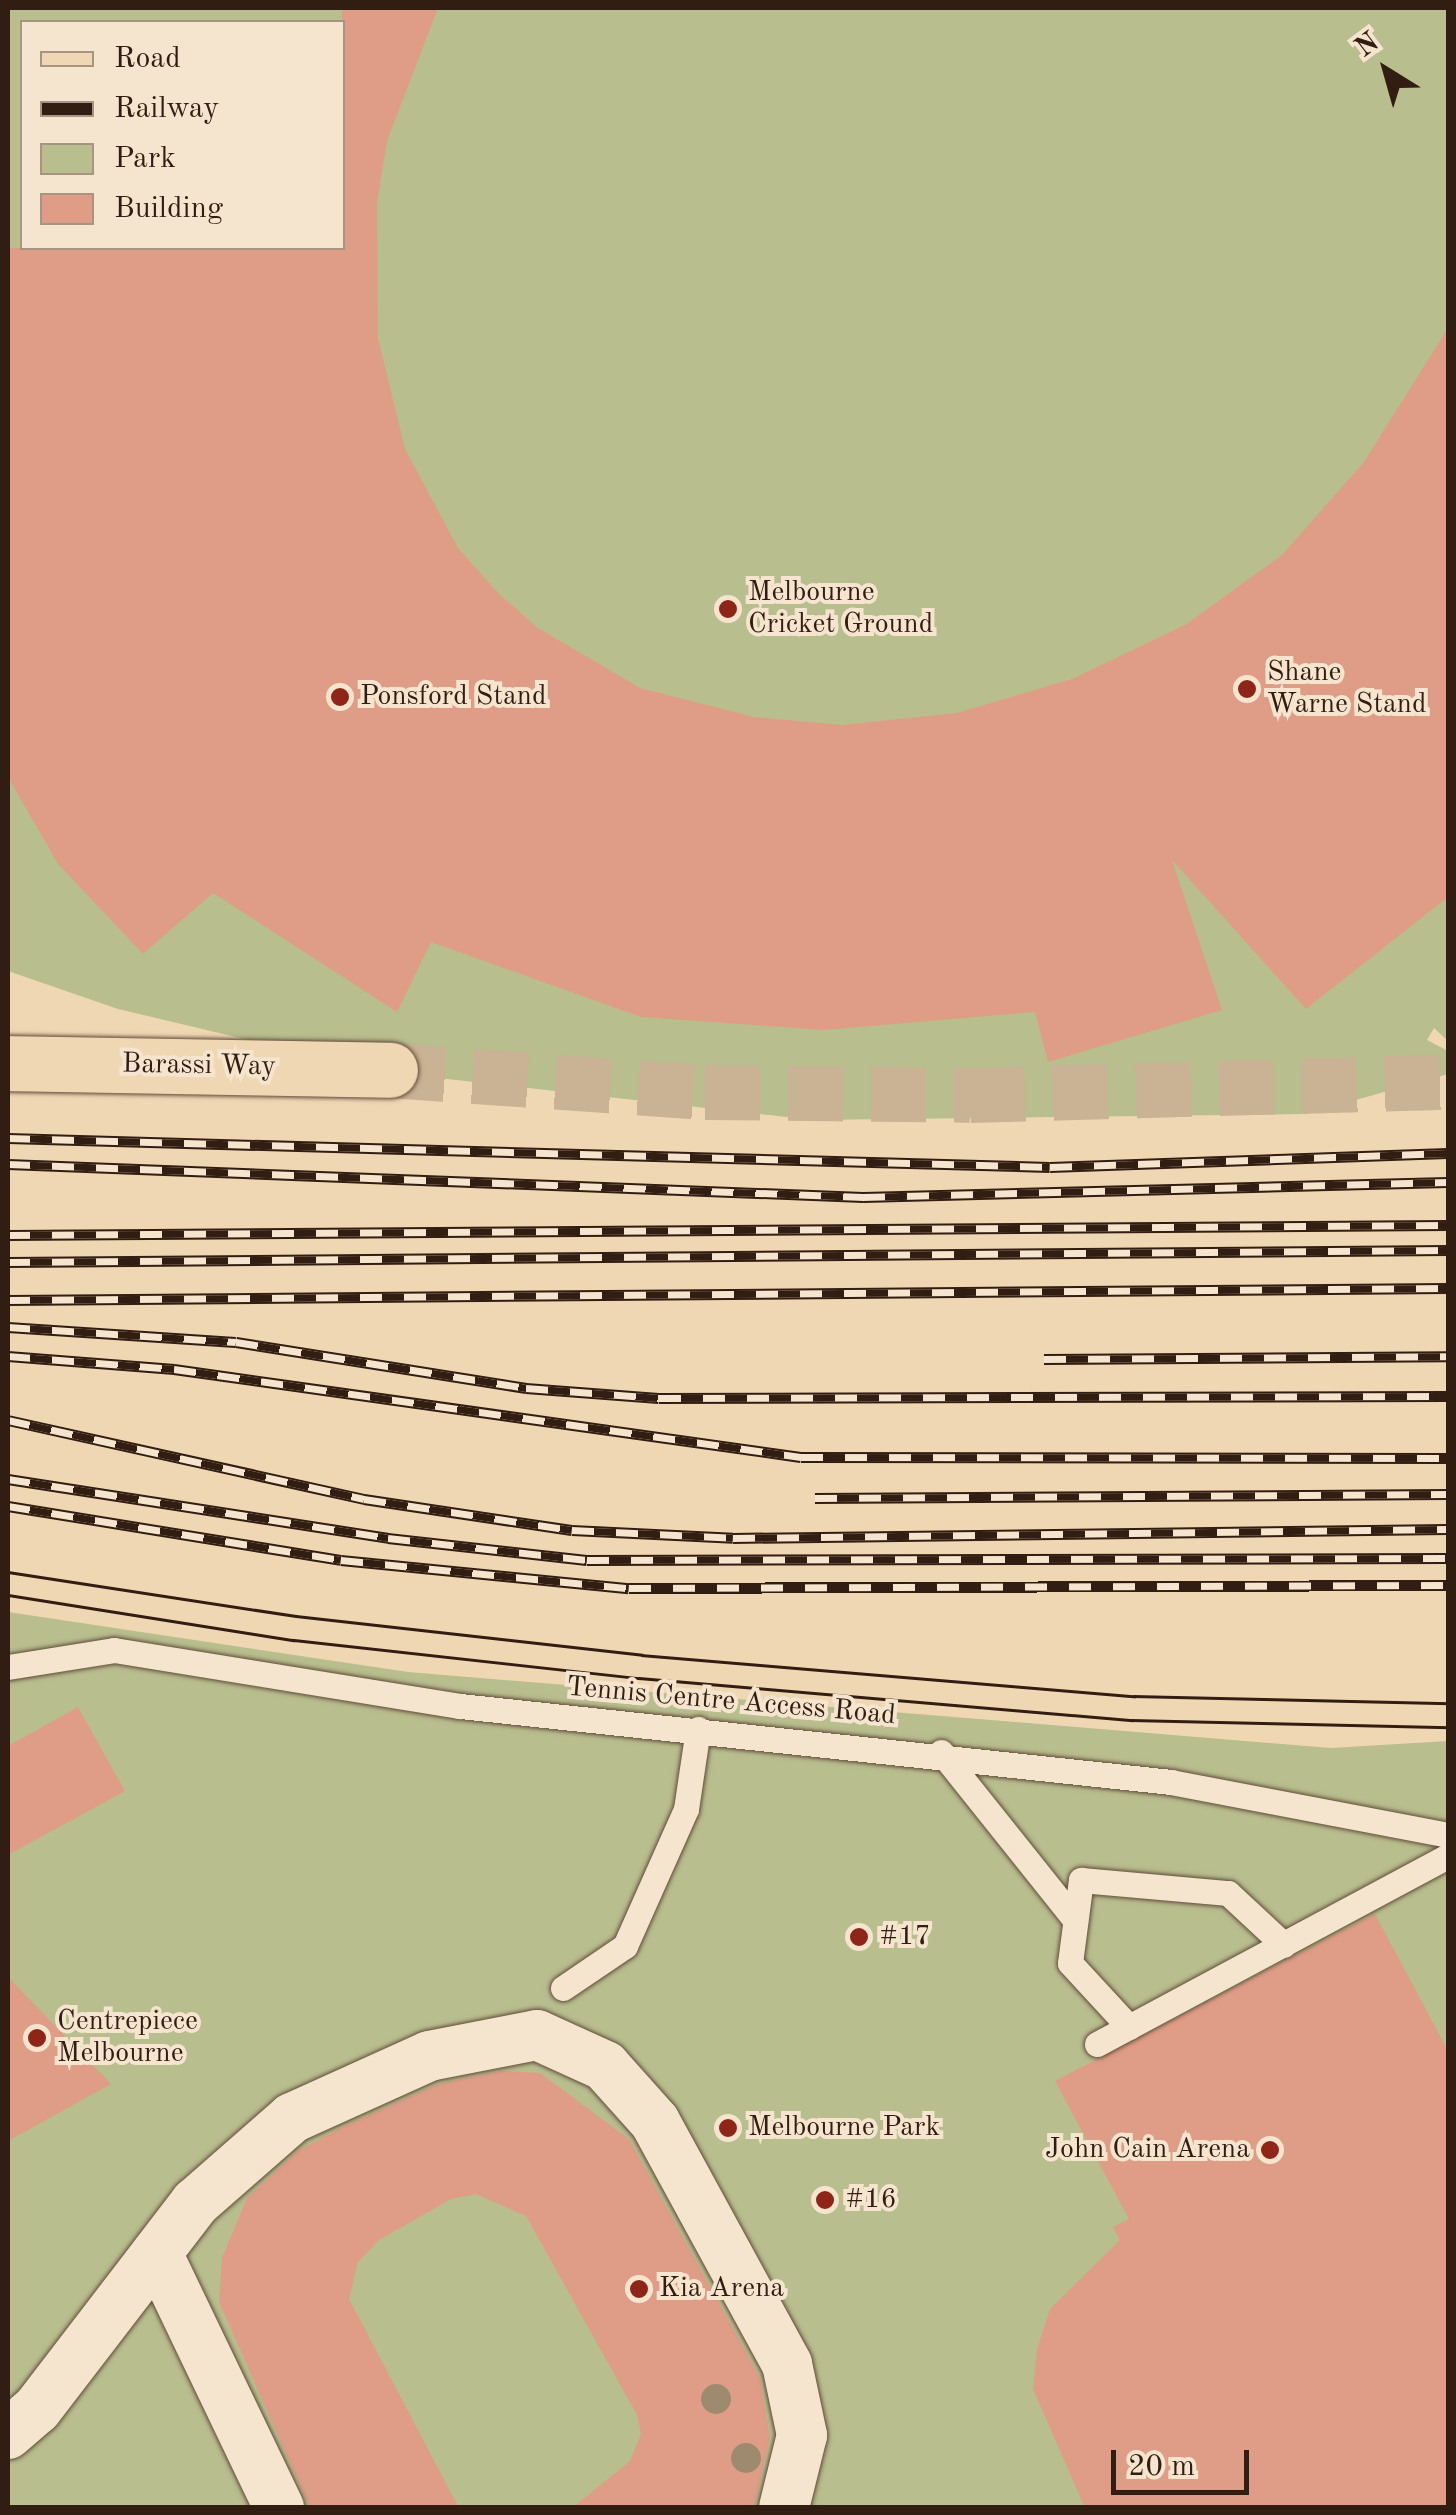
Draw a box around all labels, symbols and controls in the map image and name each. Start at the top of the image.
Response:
legend [20,20,345,250]
north arrow [1336,20,1436,120]
text: N [1351,28,1385,64]
text: Road [114,44,181,74]
text: Railway [114,94,219,124]
text: Park [114,144,176,174]
text: Building [114,194,223,224]
place label: Melbourne Cricket Ground [748,576,933,642]
marker: Melbourne Cricket Ground [717,598,739,620]
place label: Shane Warne Stand [1267,656,1427,722]
marker: Shane Warne Stand [1236,678,1258,700]
place label: Ponsford Stand [360,680,547,714]
marker: Ponsford Stand [329,686,351,708]
street label: Barassi Way [122,1048,276,1084]
street label: Tennis Centre Access Road [565,1671,897,1733]
place label: #17 [879,1920,931,1954]
marker: #17 [848,1926,870,1948]
place label: Centrepiece Melbourne [57,2005,198,2071]
marker: Centrepiece Melbourne [26,2027,48,2049]
place label: Melbourne Park [748,2111,940,2145]
marker: Melbourne Park [717,2117,739,2139]
place label: John Cain Arena [1045,2133,1250,2167]
marker: John Cain Arena [1259,2139,1281,2161]
place label: #16 [845,2183,897,2217]
marker: #16 [814,2189,836,2211]
place label: Kia Arena [659,2272,784,2306]
marker: Kia Arena [628,2278,650,2300]
scale bar [1116,2430,1254,2492]
text: 20 m [1128,2452,1195,2482]

